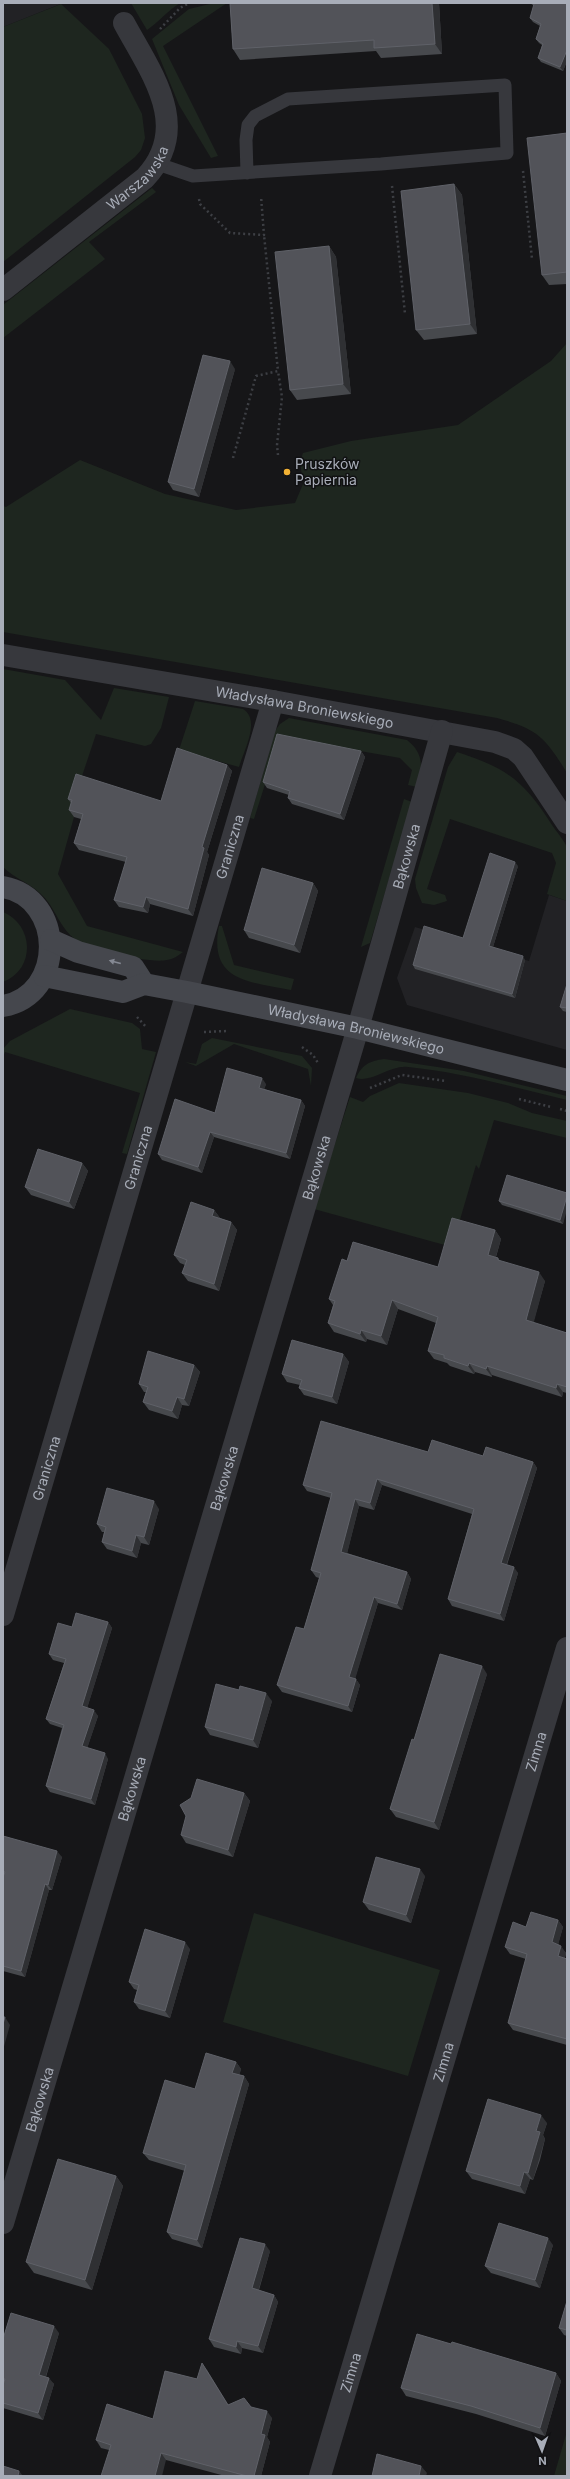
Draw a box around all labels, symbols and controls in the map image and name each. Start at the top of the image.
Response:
street label: Warszawska [103,144,172,213]
place label: Pruszków Papiernia [295,455,360,488]
marker: Pruszków Papiernia [282,467,292,477]
street label: Władysława Broniewskiego [214,682,395,731]
street label: Graniczna [212,812,247,881]
street label: Bąkowska [389,822,423,891]
one-way arrow [109,959,121,965]
street label: Władysława Broniewskiego [266,1000,446,1057]
street label: Graniczna [120,1123,155,1192]
street label: Bąkowska [298,1133,334,1202]
street label: Graniczna [28,1434,64,1503]
street label: Bąkowska [206,1443,241,1513]
street label: Zimna [522,1730,550,1773]
street label: Bąkowska [114,1754,149,1823]
street label: Zimna [429,2040,457,2084]
street label: Bąkowska [22,2065,57,2134]
street label: Zimna [336,2350,364,2394]
north arrow [522,2431,562,2471]
text: N [538,2454,547,2468]

